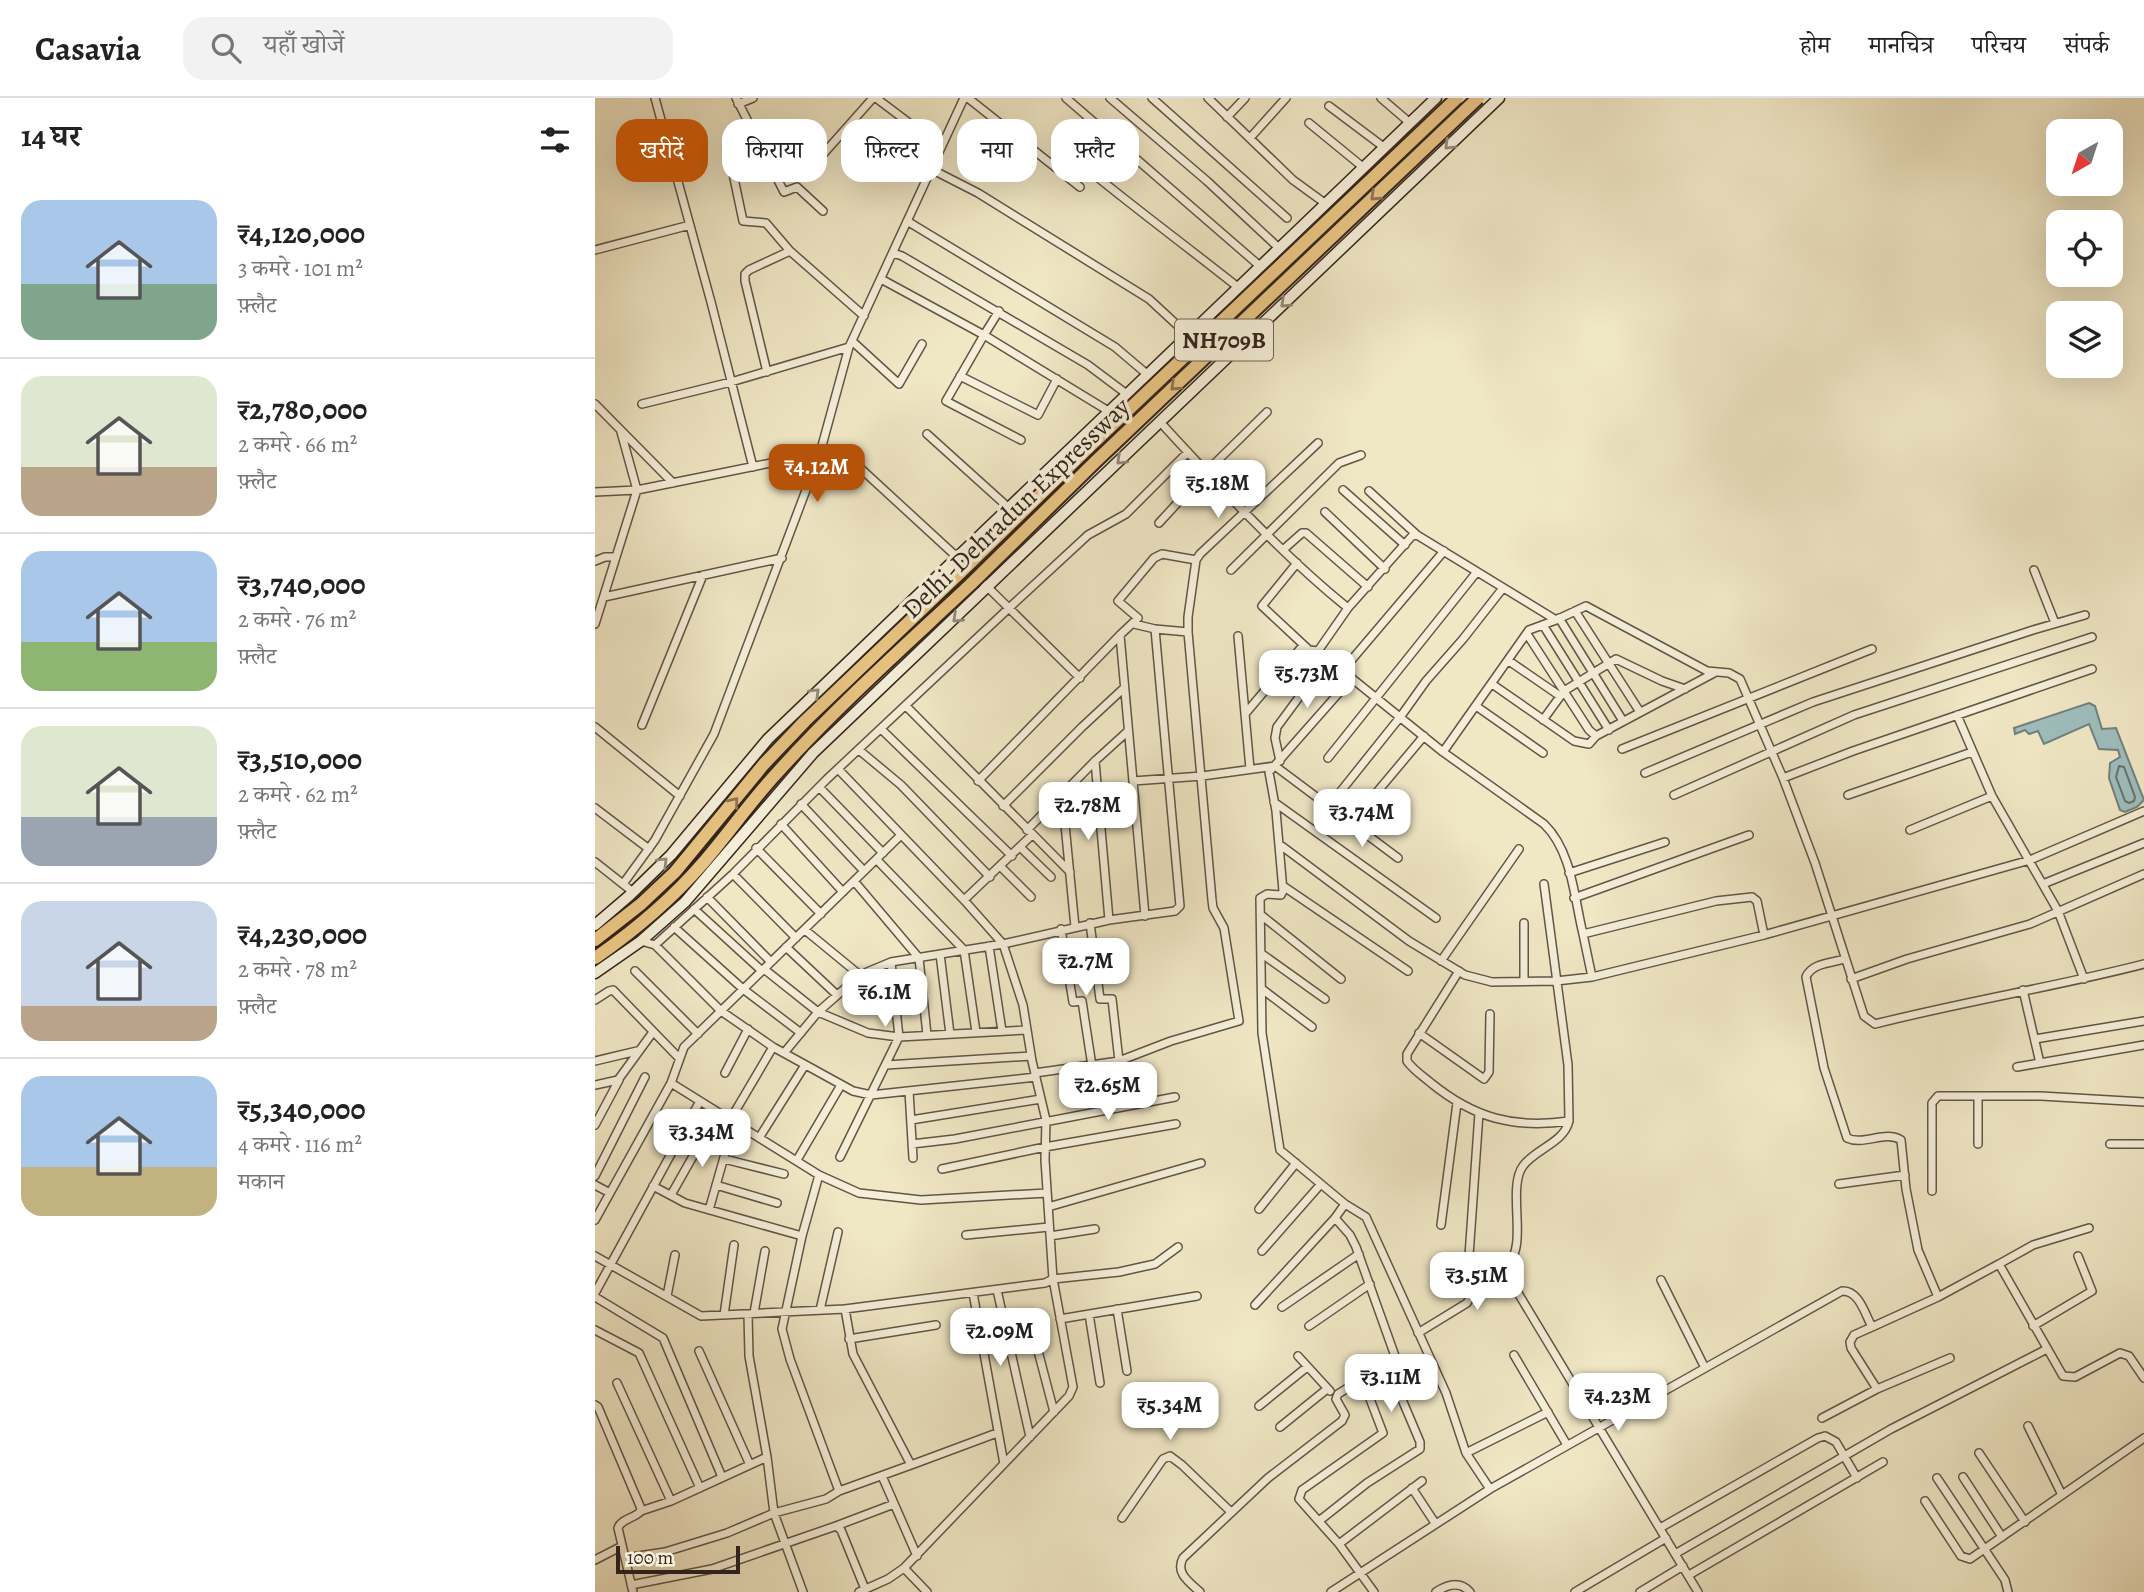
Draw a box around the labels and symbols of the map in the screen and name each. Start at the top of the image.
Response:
north arrow [2046,119,2123,196]
one-way arrow [1445,137,1458,150]
one-way arrow [1371,187,1384,200]
one-way arrow [1280,294,1293,307]
road number: NH709B [1175,320,1273,360]
one-way arrow [1170,378,1183,391]
street label: Delhi-Dehradun Expressway [894,389,1138,626]
pin: ₹4.12M [760,444,874,504]
one-way arrow [1116,452,1129,465]
pin: ₹5.18M [1161,460,1275,520]
one-way arrow [952,609,965,622]
pin: ₹5.73M [1250,650,1364,710]
one-way arrow [807,689,819,701]
pin: ₹2.78M [1031,782,1145,842]
pin: ₹3.74M [1305,790,1419,849]
one-way arrow [725,797,738,809]
one-way arrow [655,857,668,870]
pin: ₹2.7M [1037,939,1135,998]
pin: ₹6.1M [836,970,934,1029]
pin: ₹2.65M [1051,1062,1165,1122]
pin: ₹3.34M [645,1110,759,1169]
pin: ₹3.51M [1420,1252,1534,1312]
pin: ₹2.09M [943,1308,1057,1368]
pin: ₹3.11M [1334,1354,1448,1414]
pin: ₹4.23M [1561,1374,1675,1433]
pin: ₹5.34M [1113,1382,1227,1442]
scale bar [616,1543,740,1575]

